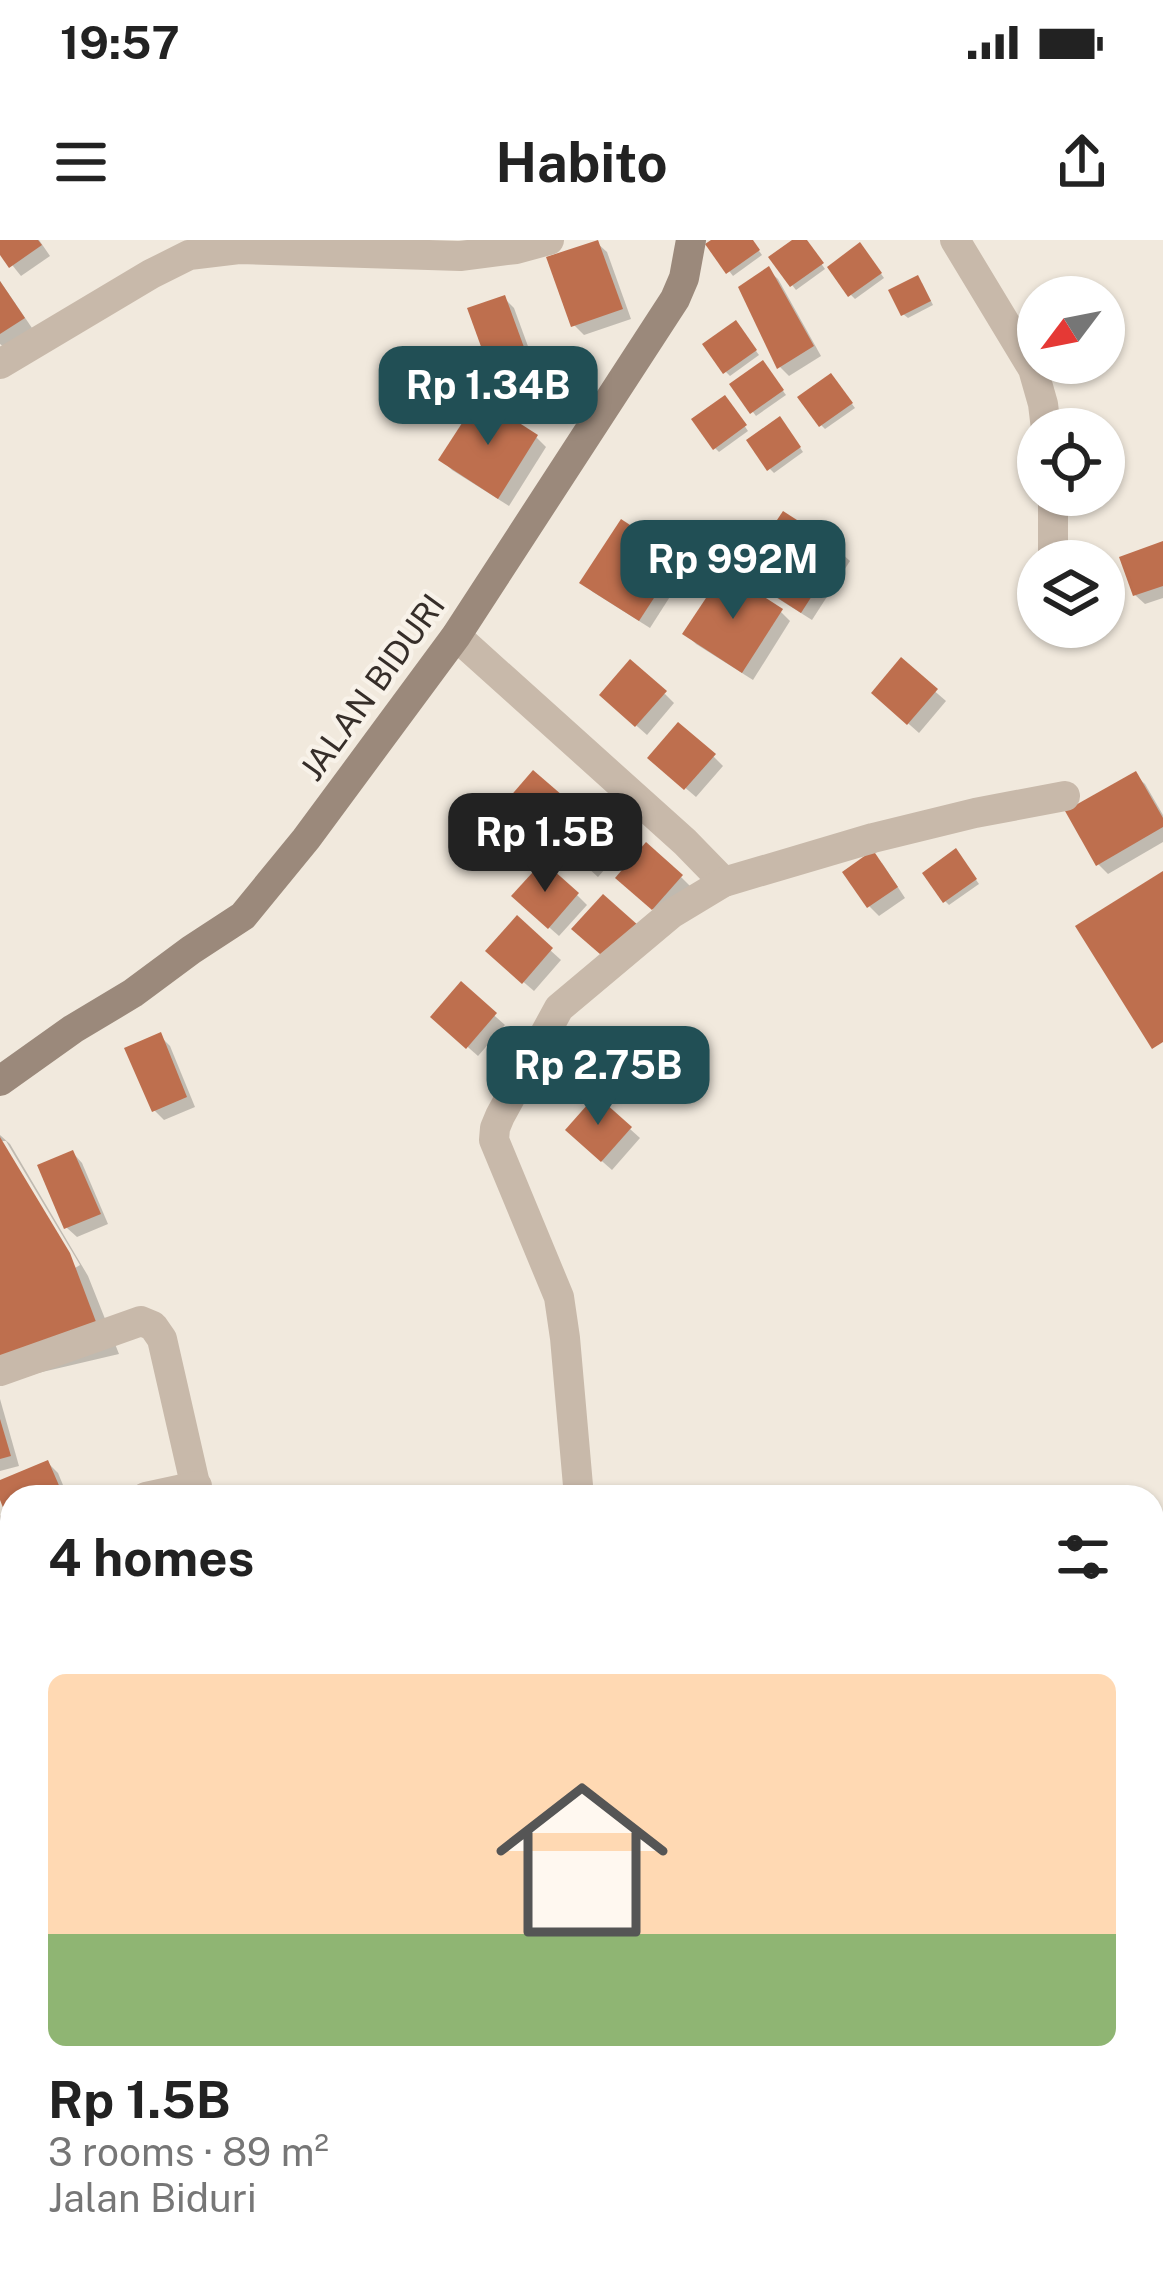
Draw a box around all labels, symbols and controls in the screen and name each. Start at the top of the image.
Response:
text: 19:57 [60,16,180,69]
icon: menu [48,129,114,195]
icon: share [1049,129,1115,195]
text: Habito [495,131,668,194]
north arrow [1017,276,1125,384]
map controls [1017,276,1125,648]
pin: Rp 1.34B [364,346,612,448]
text: Rp 1.34B [406,362,570,408]
button: locate [1017,408,1125,516]
pin: Rp 992M [622,520,844,622]
text: Rp 992M [647,536,819,582]
button: layers [1017,540,1125,648]
street label: JALAN BIDURI [292,587,452,787]
pin: Rp 1.5B [434,793,656,895]
text: Rp 1.5B [475,809,615,855]
pin: Rp 2.75B [474,1026,722,1128]
text: Rp 2.75B [514,1042,682,1088]
icon: filters [1050,1524,1116,1590]
text: 4 homes [48,1528,254,1587]
icon: home [474,1752,690,1968]
text: Rp 1.5B [48,2070,231,2129]
text: 3 rooms · 89 m² [48,2129,329,2175]
text: Jalan Biduri [48,2175,257,2221]

